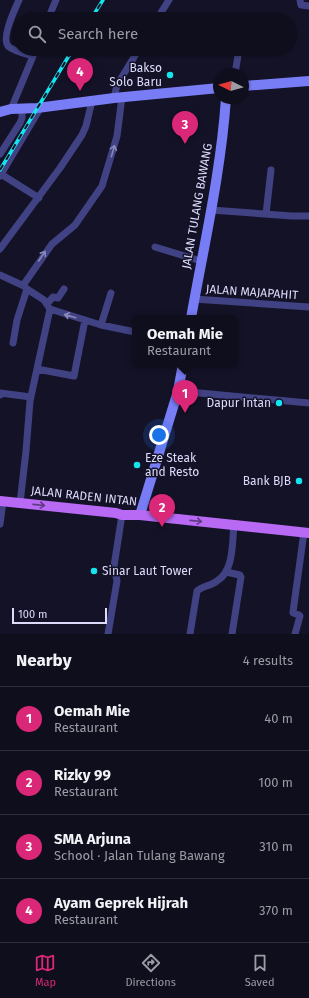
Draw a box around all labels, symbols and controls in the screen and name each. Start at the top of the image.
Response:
search box [12,12,297,56]
icon: search [26,23,48,45]
text: Search here [58,25,138,43]
pin: 4 [67,58,93,91]
place label: Bakso Solo Baru [109,61,162,89]
north arrow [213,68,249,104]
marker: Bakso Solo Baru [165,70,175,80]
pin: 3 [172,111,198,144]
street label: JALAN TULANG BAWANG [179,142,215,270]
one-way arrow [110,145,117,158]
one-way arrow [38,251,46,262]
street label: JALAN MAJAPAHIT [205,282,299,302]
one-way arrow [64,312,77,319]
popup [132,315,238,367]
text: Oemah Mie [147,325,223,343]
text: Restaurant [147,343,211,358]
pin: 1 [172,380,198,413]
place label: Dapur Intan [207,396,271,410]
marker: Dapur Intan [274,398,284,408]
your location [149,425,169,445]
place label: Eze Steak and Resto [145,451,199,479]
marker: Eze Steak and Resto [132,460,142,470]
place label: Bank BJB [243,474,291,488]
marker: Bank BJB [294,476,304,486]
street label: JALAN RADEN INTAN [30,483,138,509]
pin: 2 [149,494,175,527]
one-way arrow [32,501,45,508]
one-way arrow [189,517,202,525]
place label: Sinar Laut Tower [102,564,193,578]
marker: Sinar Laut Tower [89,566,99,576]
scale bar [12,606,107,625]
text: 100 m [18,608,47,621]
text: Nearby [16,650,71,671]
text: 4 results [243,653,293,668]
text: Oemah Mie [54,702,130,720]
text: 1 [26,711,32,726]
text: 40 m [264,711,293,726]
text: Restaurant [54,720,118,735]
text: Rizky 99 [54,766,111,784]
text: 2 [26,775,32,790]
text: 100 m [258,775,293,790]
text: Restaurant [54,784,118,799]
text: SMA Arjuna [54,830,131,848]
text: 3 [26,839,32,854]
text: 310 m [259,839,293,854]
text: School · Jalan Tulang Bawang [54,848,225,863]
text: Ayam Geprek Hijrah [54,894,188,912]
text: 4 [25,903,33,918]
text: 370 m [259,903,293,918]
text: Restaurant [54,912,118,927]
tab: Map [34,952,56,989]
tab: Directions [125,952,176,989]
tab: Saved [245,952,275,989]

